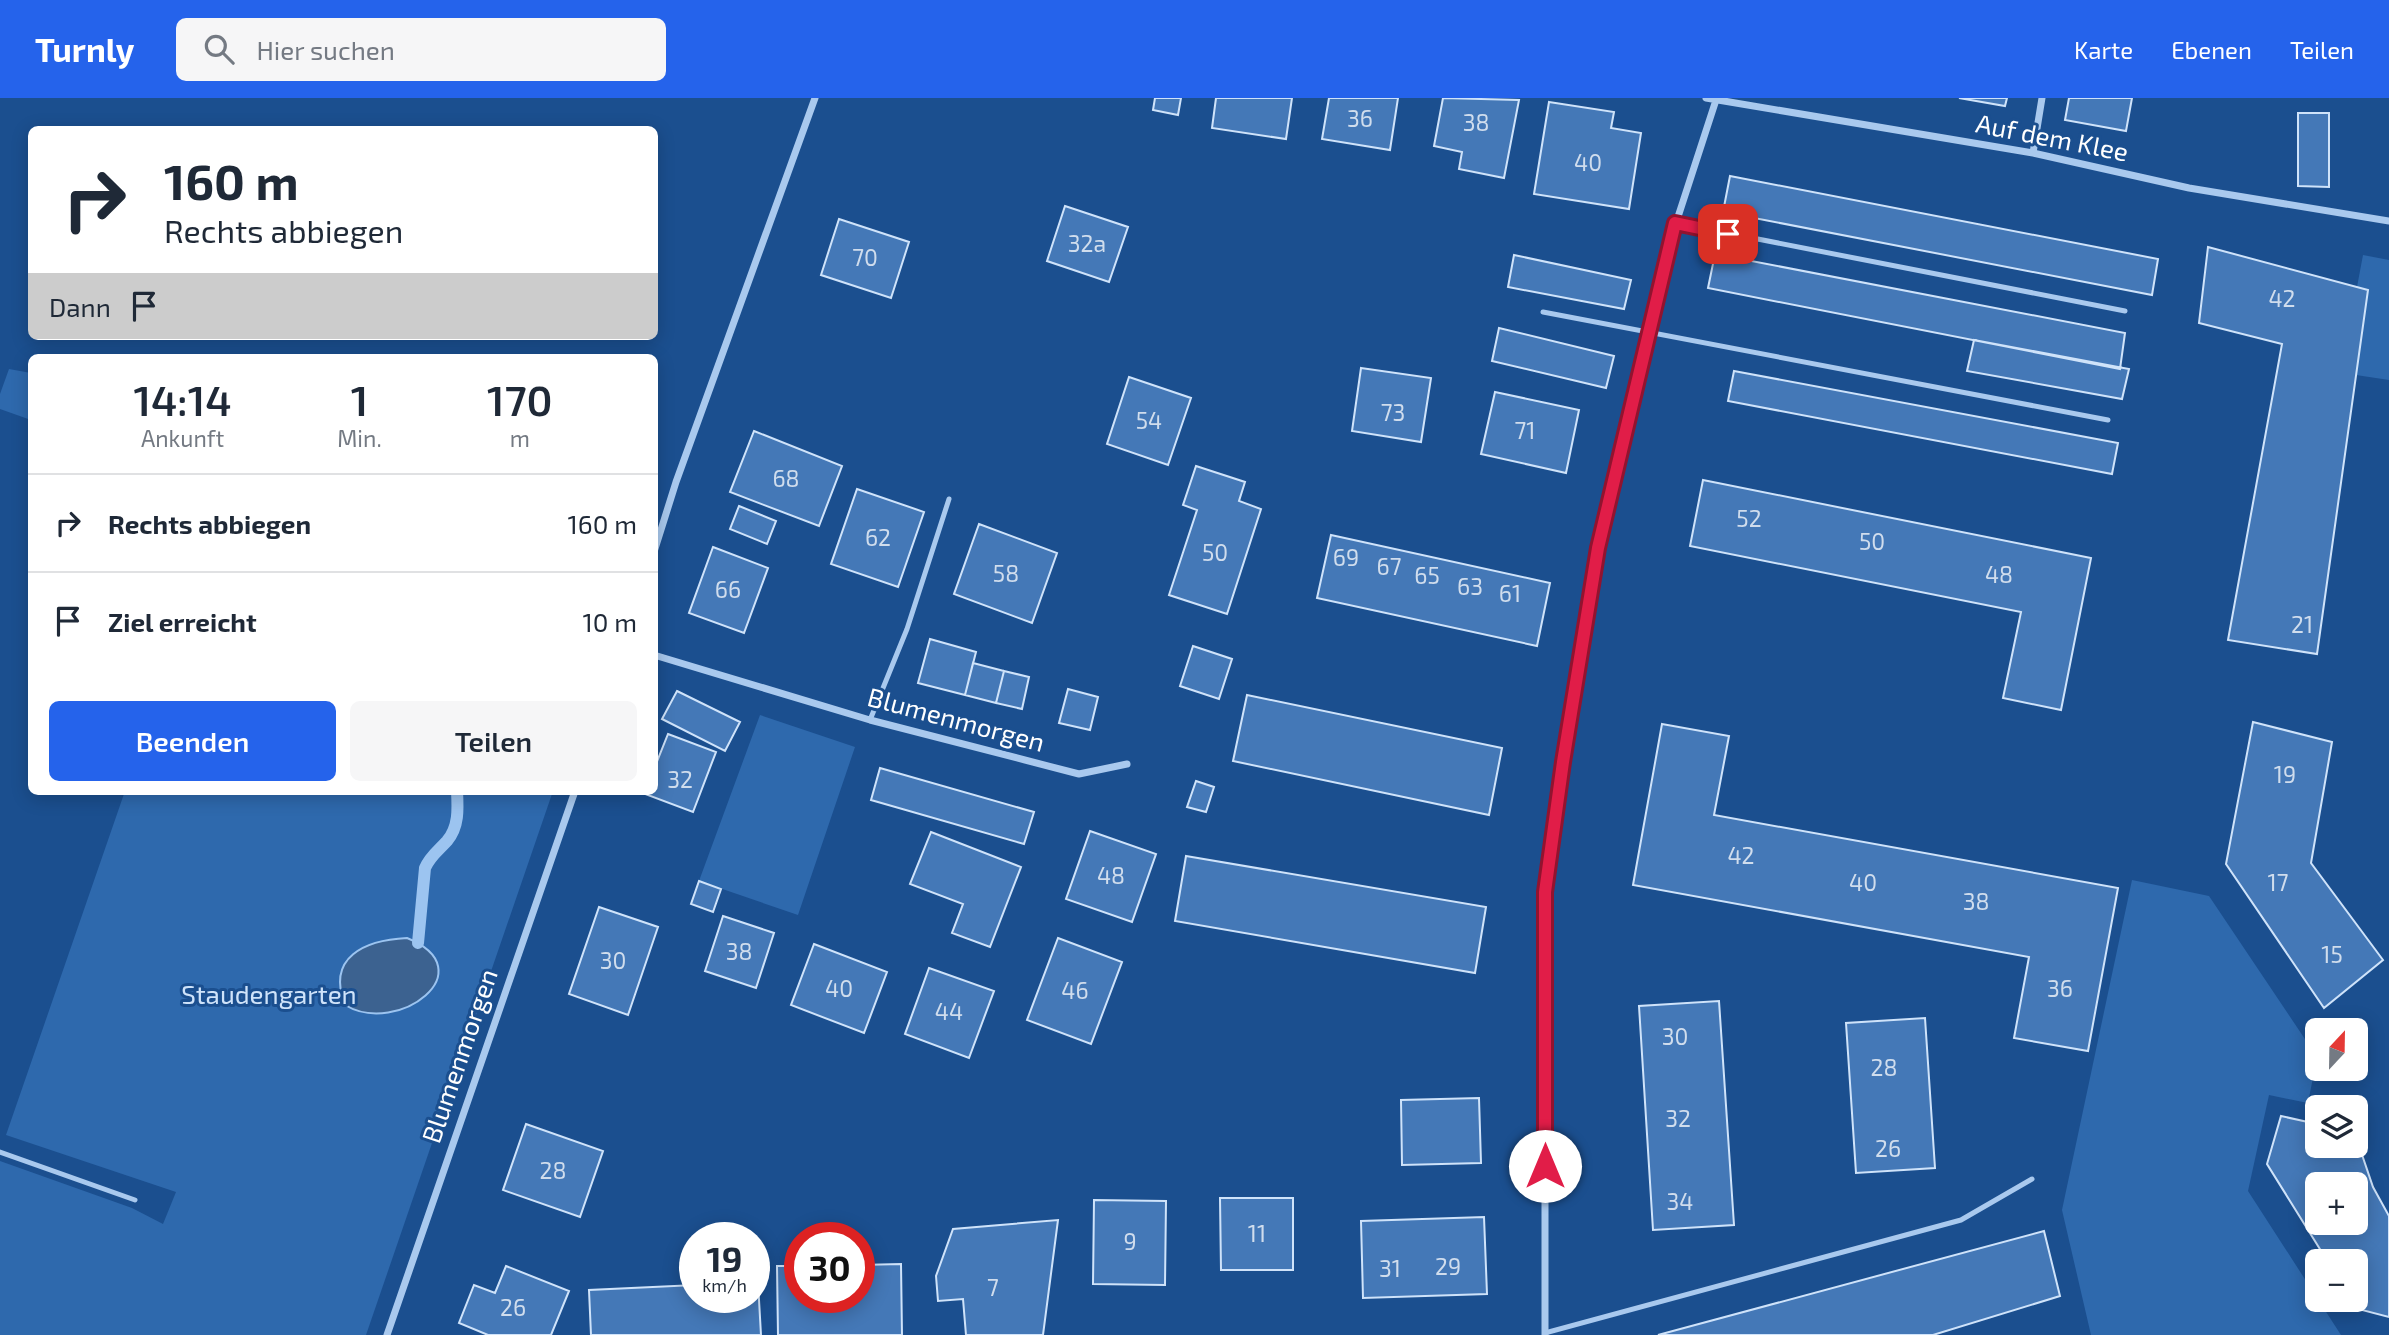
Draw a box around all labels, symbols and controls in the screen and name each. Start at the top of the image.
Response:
search box [176,18,666,81]
text: Turnly [35,29,134,69]
icon: search [200,30,238,68]
text: Hier suchen [256,34,395,65]
text: Karte [2074,35,2133,64]
text: Ebenen [2171,35,2252,64]
text: Teilen [2290,35,2354,64]
house number: 36 [1347,104,1373,132]
street label: Auf dem Klee [1973,107,2131,166]
house number: 38 [1463,108,1489,136]
house number: 40 [1574,148,1602,176]
text: 160 m [164,151,299,210]
icon: right [49,154,140,245]
pin [1698,204,1758,264]
text: Rechts abbiegen [164,211,403,249]
icon: arrive [1709,215,1747,253]
house number: 32a [1068,229,1106,257]
house number: 70 [852,243,878,271]
house number: 42 [2268,284,2296,312]
icon: arrive [125,287,163,325]
text: Dann [49,291,111,322]
text: 14:14 [133,374,232,424]
text: 1 [351,374,368,424]
text: 170 [487,374,553,424]
house number: 73 [1381,398,1405,426]
house number: 54 [1136,406,1162,434]
house number: 71 [1515,416,1535,444]
text: Ankunft [141,424,224,452]
text: Min. [337,424,382,452]
text: m [510,424,530,452]
house number: 68 [772,464,800,492]
icon: right [49,504,87,542]
house number: 52 [1736,504,1762,532]
text: Rechts abbiegen [108,508,311,539]
text: 160 m [568,508,637,539]
house number: 62 [865,523,891,551]
house number: 50 [1859,527,1885,555]
house number: 50 [1202,538,1228,566]
house number: 69 [1333,543,1359,571]
house number: 67 [1377,552,1402,580]
house number: 58 [993,559,1019,587]
house number: 48 [1985,560,2013,588]
house number: 65 [1414,561,1440,589]
house number: 63 [1457,572,1483,600]
house number: 66 [715,575,741,603]
house number: 61 [1499,579,1521,607]
icon: arrive [49,602,87,640]
text: Ziel erreicht [108,606,257,637]
text: 10 m [582,606,637,637]
house number: 21 [2291,610,2313,638]
street label: Blumenmorgen [865,680,1048,757]
button: Beenden [49,701,336,781]
button: Teilen [350,701,637,781]
house number: 19 [2274,760,2296,788]
house number: 32 [667,765,693,793]
house number: 42 [1727,841,1755,869]
house number: 48 [1097,861,1125,889]
house number: 40 [1849,868,1877,896]
house number: 17 [2268,868,2289,896]
house number: 38 [1963,887,1989,915]
house number: 38 [726,937,752,965]
house number: 15 [2321,940,2343,968]
house number: 30 [600,946,626,974]
street label: Blumenmorgen [414,964,503,1147]
house number: 40 [825,974,853,1002]
house number: 36 [2047,974,2073,1002]
house number: 46 [1061,976,1089,1004]
park label: Staudengarten [181,978,357,1009]
house number: 44 [935,997,963,1025]
north arrow [2305,1018,2368,1082]
map controls [2305,1018,2368,1312]
house number: 30 [1662,1022,1688,1050]
house number: 28 [1871,1053,1897,1081]
button: layers [2305,1095,2368,1158]
house number: 32 [1665,1104,1691,1132]
position arrow [1508,1129,1582,1203]
house number: 26 [1875,1134,1901,1162]
house number: 28 [540,1156,566,1184]
button: + [2305,1172,2368,1235]
house number: 34 [1667,1187,1693,1215]
house number: 11 [1248,1219,1266,1247]
speed limit sign: 30 [784,1222,875,1313]
house number: 9 [1123,1227,1137,1255]
text: 19 [707,1237,742,1279]
button: − [2305,1249,2368,1312]
house number: 29 [1435,1252,1461,1280]
house number: 31 [1379,1254,1401,1282]
house number: 7 [987,1273,999,1301]
text: km/h [702,1274,747,1296]
house number: 26 [500,1293,526,1321]

